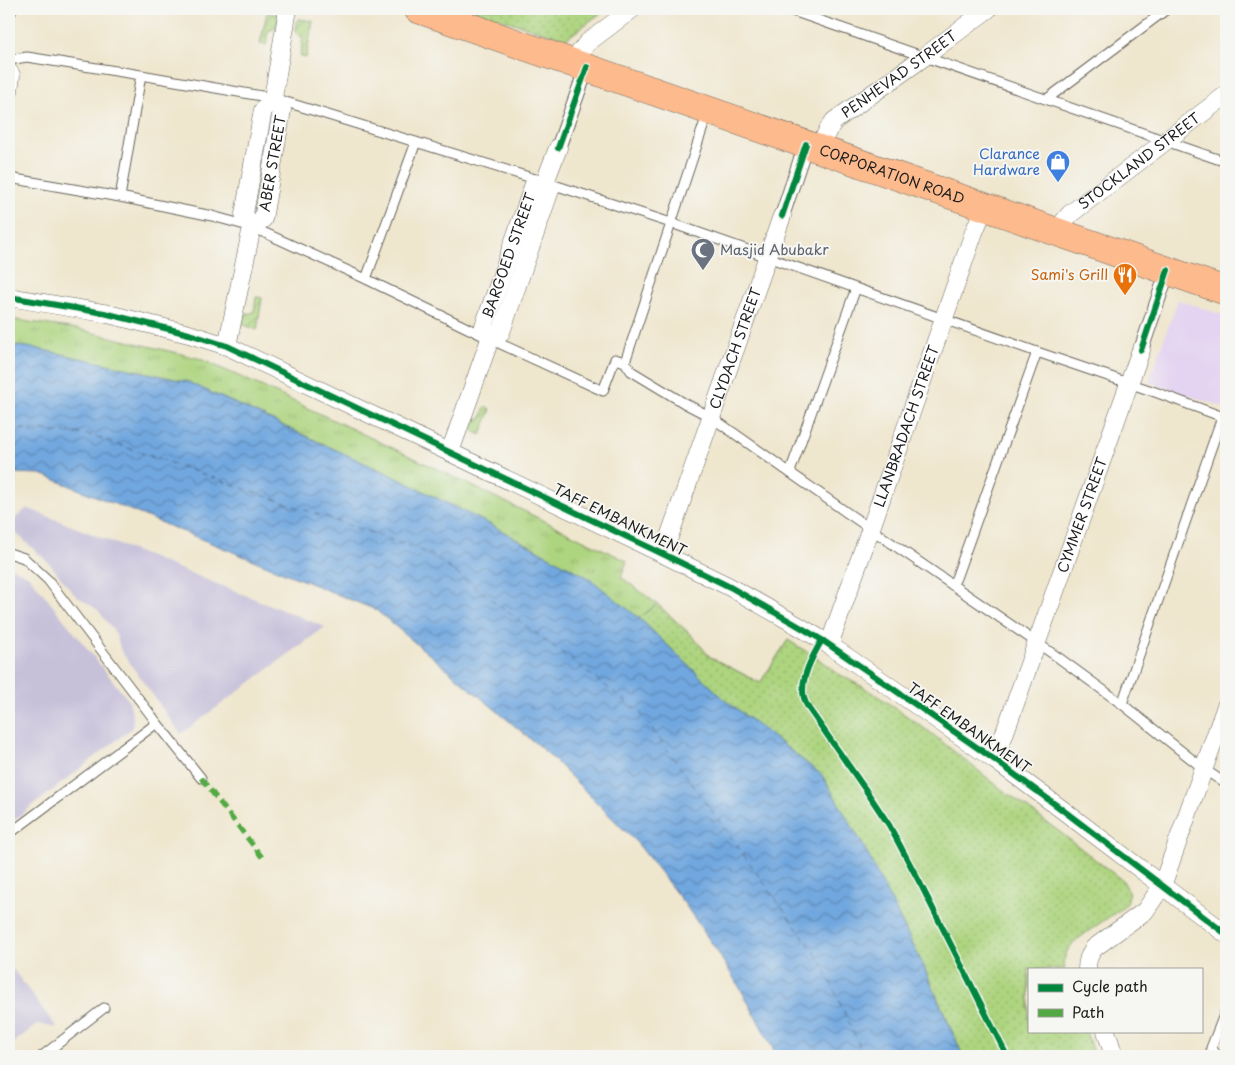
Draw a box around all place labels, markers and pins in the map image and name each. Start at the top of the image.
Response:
place label: Clarance Hardware [973,143,1040,180]
shop icon: Clarance Hardware [1045,149,1071,183]
mosque icon: Masjid Abubakr [690,237,716,271]
place label: Masjid Abubakr [720,239,829,260]
restaurant icon: Sami's Grill [1112,262,1138,296]
place label: Sami's Grill [1031,264,1108,285]

